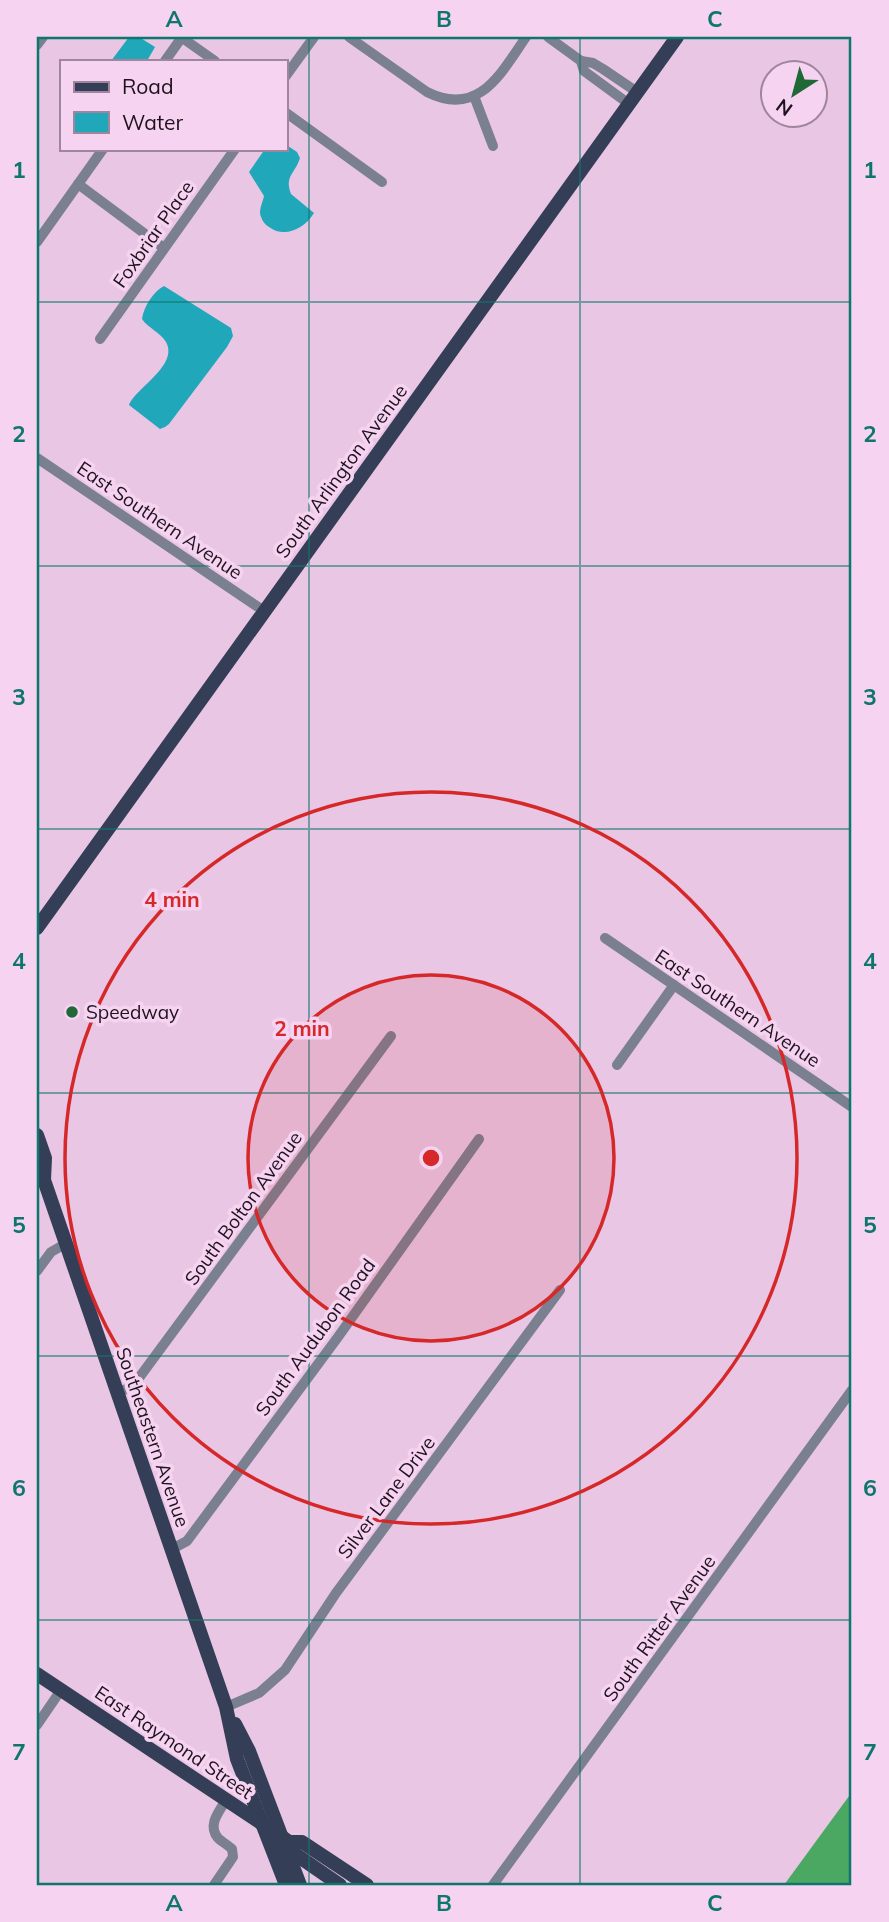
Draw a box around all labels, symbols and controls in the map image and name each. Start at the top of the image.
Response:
text: A [165,4,183,33]
text: B [436,4,452,33]
text: C [707,4,723,33]
legend [60,60,287,150]
north arrow [760,60,830,130]
text: Road [122,73,173,99]
text: N [771,94,797,122]
text: Water [122,109,183,135]
text: 1 [12,155,26,184]
text: 1 [863,155,877,184]
street label: Foxbriar Place [107,176,199,292]
street label: South Arlington Avenue [270,380,412,562]
text: 2 [12,419,26,448]
text: 2 [863,419,877,448]
street label: East Southern Avenue [73,456,247,584]
text: 3 [12,682,26,711]
text: 3 [863,682,877,711]
text: 4 min [144,886,200,912]
street label: East Southern Avenue [651,944,825,1072]
text: 4 [12,946,26,975]
text: 4 [863,946,877,975]
place label: Speedway [86,1000,179,1024]
marker: Speedway [64,1004,80,1020]
text: 2 min [274,1015,330,1041]
street label: South Bolton Avenue [179,1126,307,1290]
centre of rings [419,1146,443,1170]
text: 5 [12,1210,26,1239]
text: 5 [863,1210,877,1239]
street label: South Audubon Road [250,1254,380,1420]
street label: Southeastern Avenue [111,1344,195,1530]
street label: Silver Lane Drive [332,1431,440,1563]
text: 6 [12,1473,26,1502]
text: 6 [863,1473,877,1502]
street label: South Ritter Avenue [598,1550,720,1706]
street label: East Raymond Street [90,1680,258,1804]
text: 7 [12,1737,26,1766]
text: 7 [863,1737,877,1766]
text: A [165,1888,183,1917]
text: B [436,1888,452,1917]
text: C [707,1888,723,1917]

